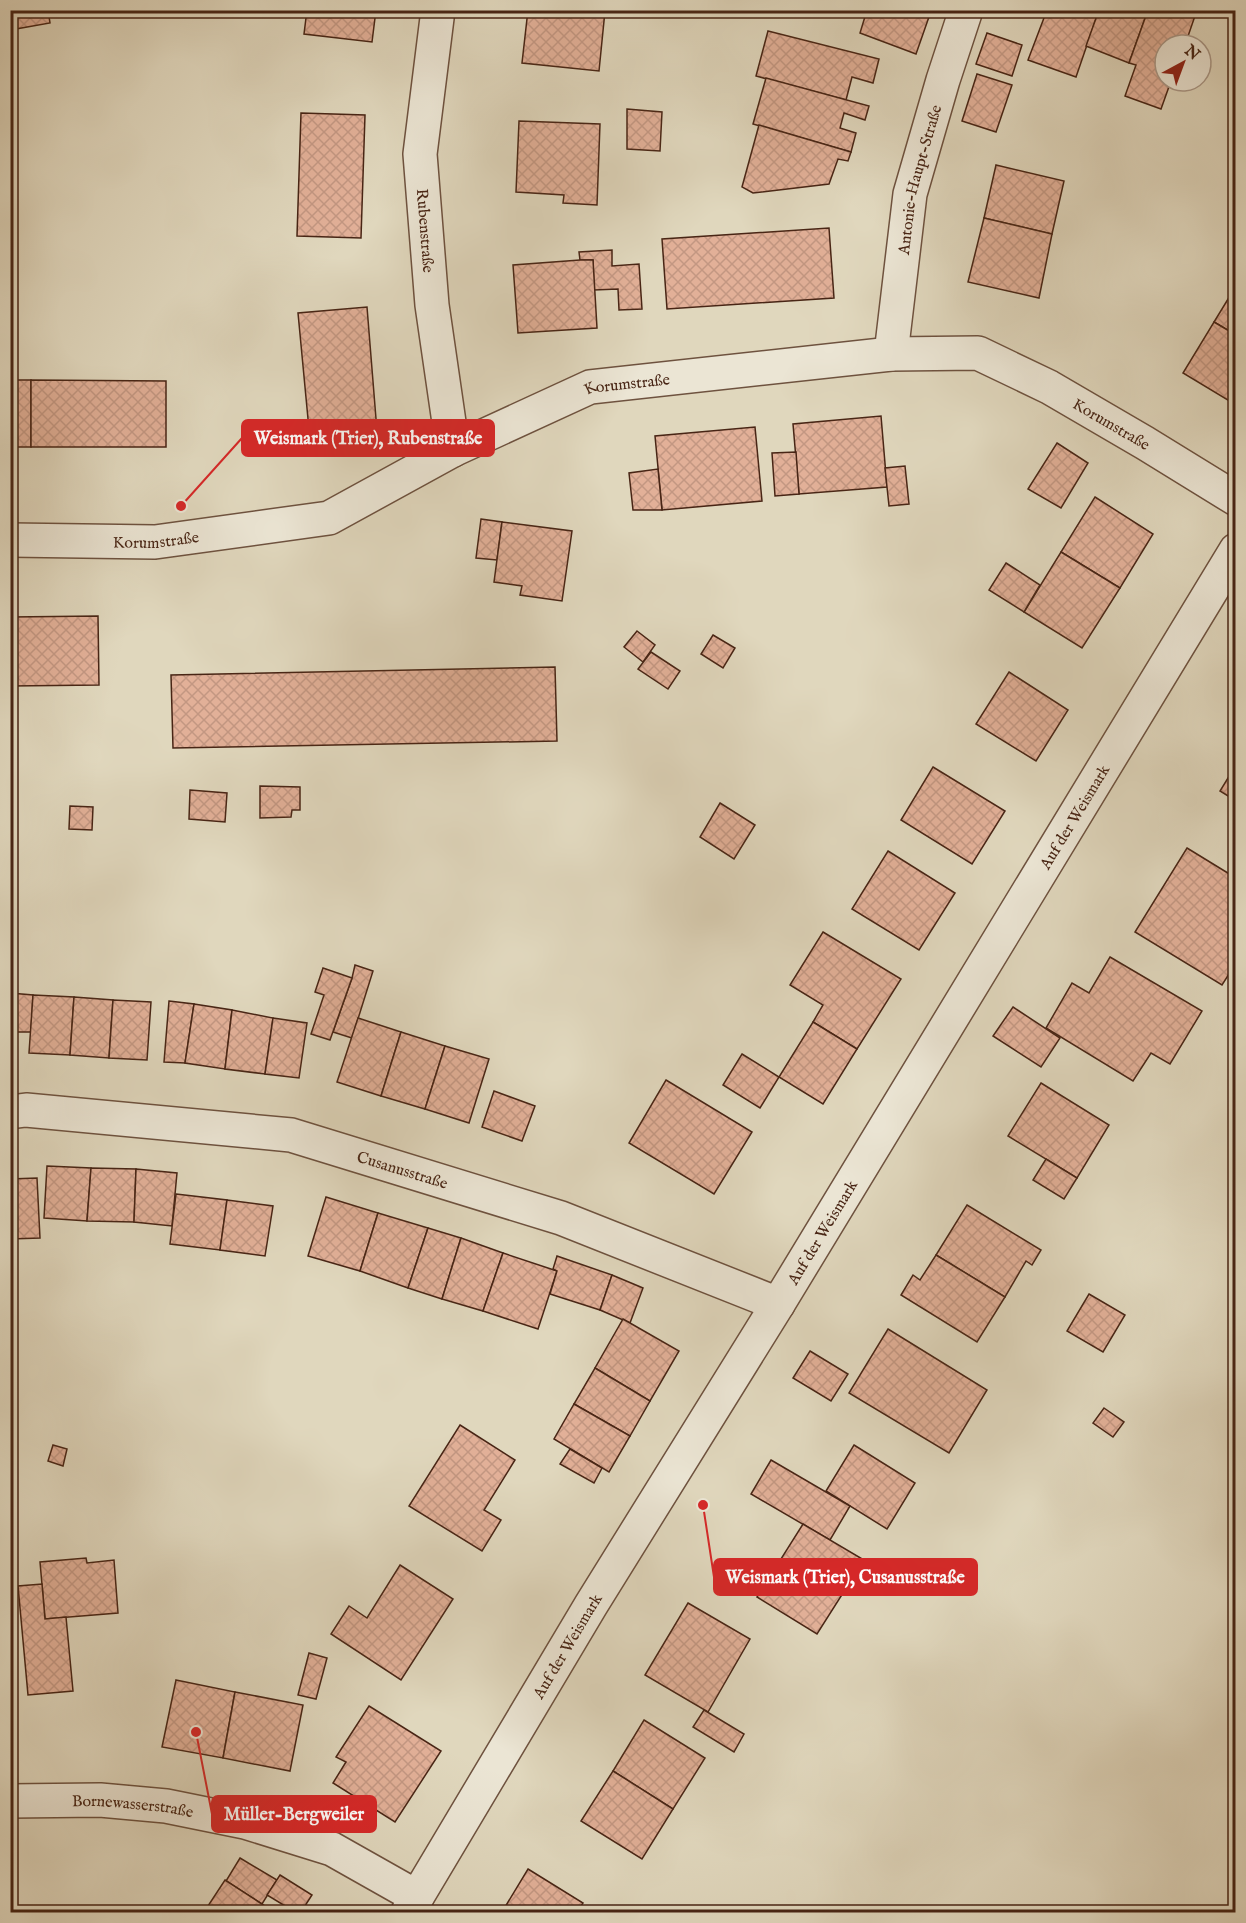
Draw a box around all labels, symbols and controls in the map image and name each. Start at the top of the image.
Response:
north arrow [1153,33,1213,93]
text: N [1179,40,1203,65]
street label: Antonie-Haupt-Straße [895,103,947,257]
street label: Rubenstraße [411,188,437,274]
street label: Korumstraße [581,370,671,400]
street label: Korumstraße [1068,395,1153,456]
callout: Weismark (Trier), Rubenstraße [242,420,494,456]
text: Weismark (Trier), Rubenstraße [253,428,483,451]
street label: Korumstraße [113,528,200,554]
street label: Auf der Weismark [1036,761,1115,875]
street label: Cusanusstraße [354,1148,450,1195]
street label: Auf der Weismark [783,1177,863,1290]
callout: Weismark (Trier), Cusanusstraße [714,1559,977,1595]
text: Weismark (Trier), Cusanusstraße [724,1567,965,1590]
street label: Auf der Weismark [529,1590,608,1704]
street label: Bornewasserstraße [72,1792,195,1823]
callout: Müller-Bergweiler [212,1796,376,1832]
text: Müller-Bergweiler [224,1804,365,1827]

